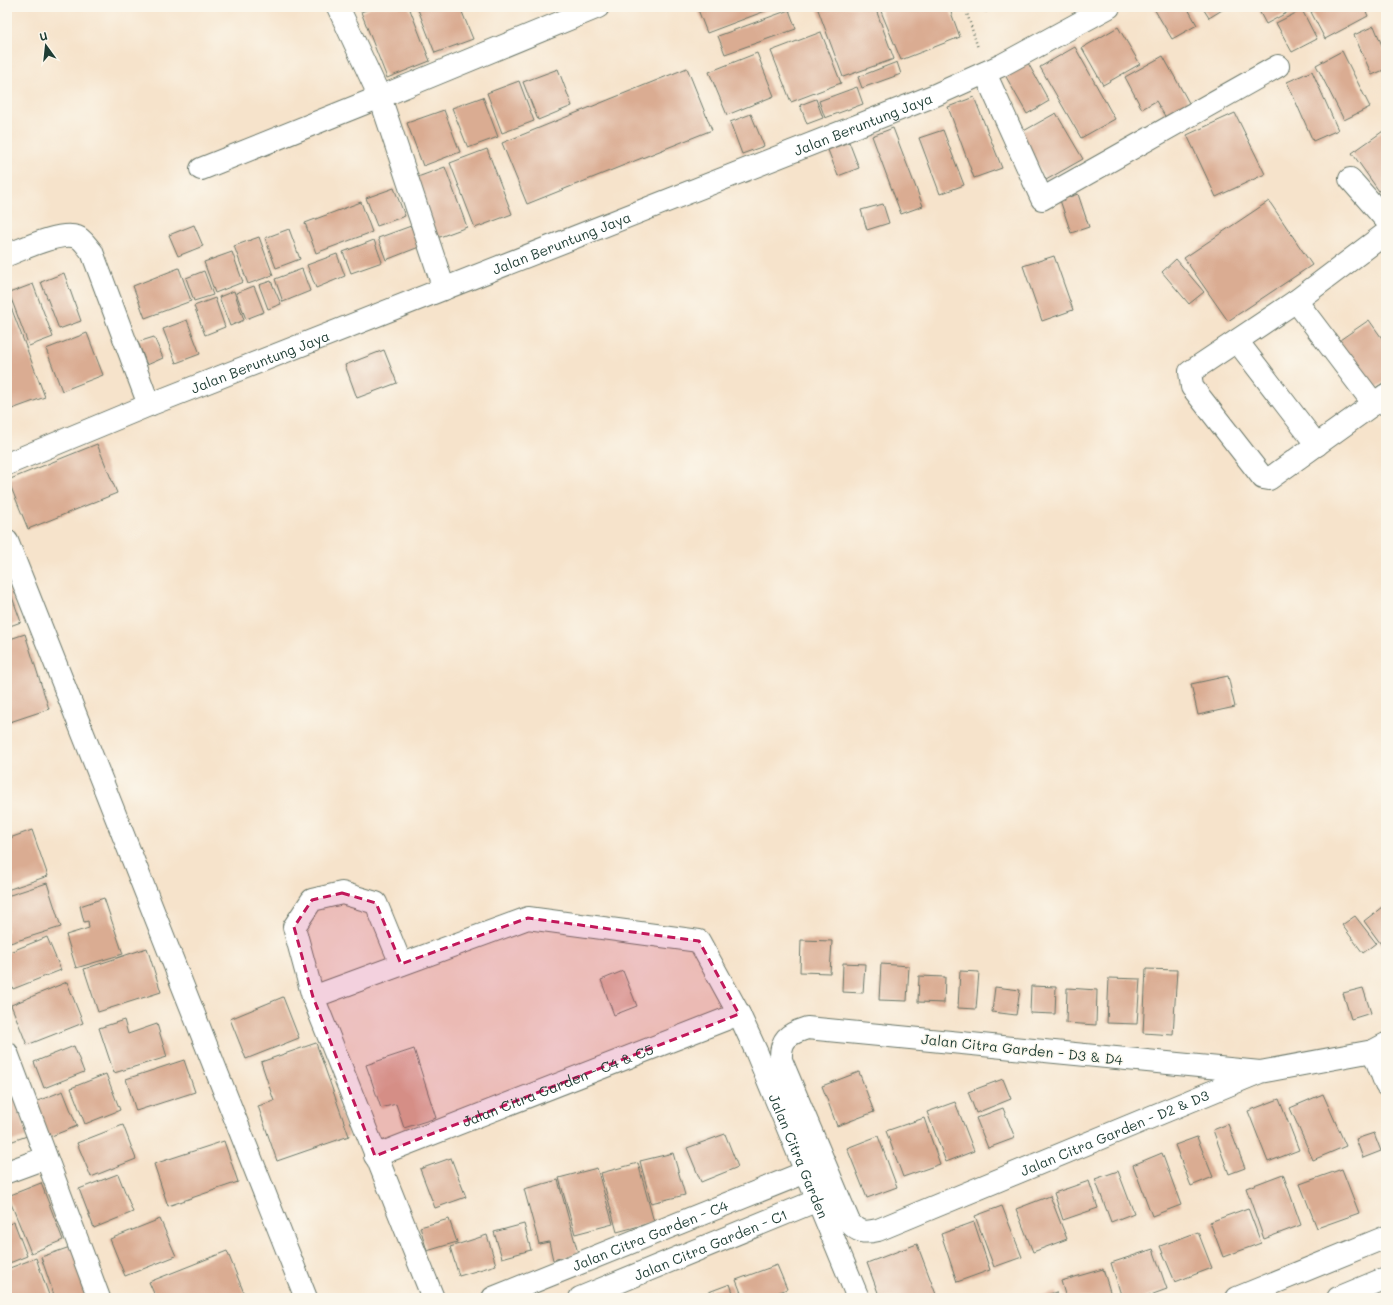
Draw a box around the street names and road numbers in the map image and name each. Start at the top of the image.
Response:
street label: Jalan Beruntung Jaya [791,88,935,160]
street label: Jalan Beruntung Jaya [489,207,633,278]
street label: Jalan Beruntung Jaya [188,325,332,397]
street label: Jalan Citra Garden - D3 & D4 [920,1029,1124,1069]
street label: Jalan Citra Garden - C4 & C5 [459,1039,656,1131]
street label: Jalan Citra Garden - D2 & D3 [1017,1085,1211,1180]
street label: Jalan Citra Garden [765,1091,833,1221]
street label: Jalan Citra Garden - C4 [569,1195,731,1275]
street label: Jalan Citra Garden - C1 [631,1204,790,1284]

